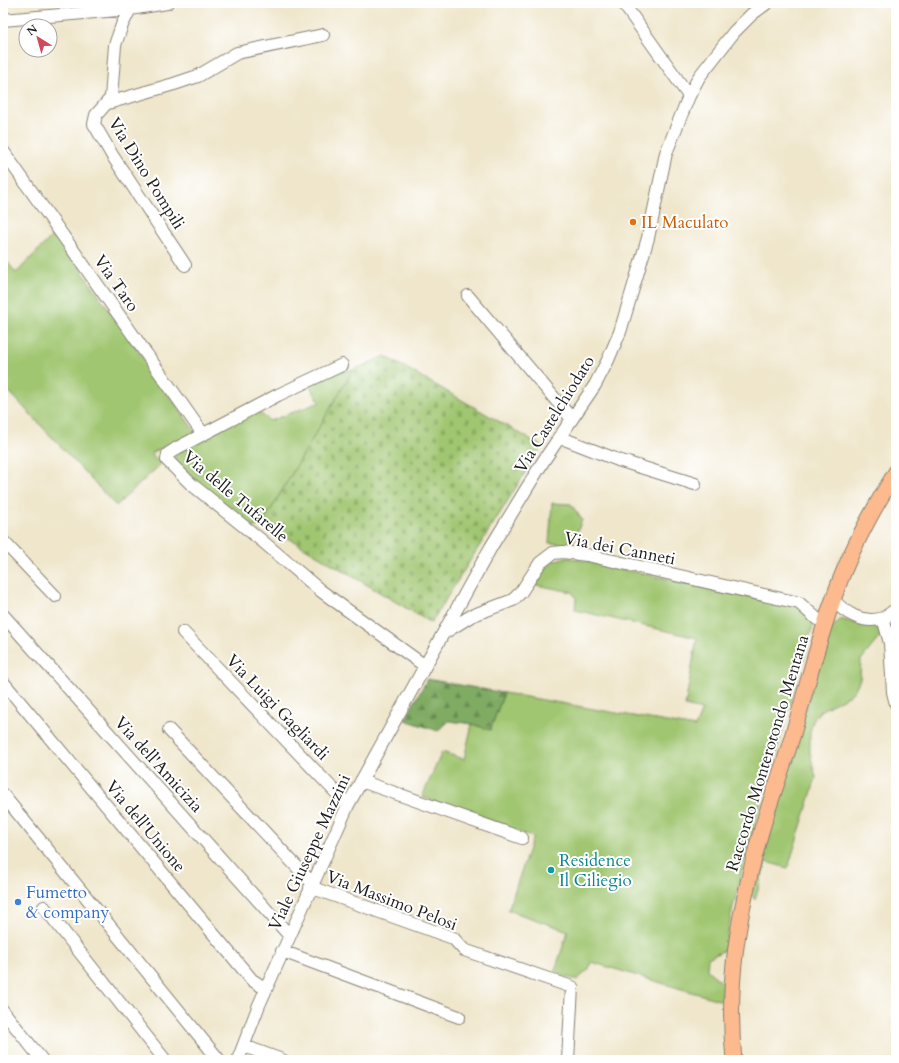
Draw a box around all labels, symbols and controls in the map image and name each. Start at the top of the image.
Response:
north arrow [18,18,58,58]
text: N [24,21,41,39]
street label: Via Dino Pompili [103,113,190,234]
place label: IL Maculato [641,211,728,234]
marker: IL Maculato [628,217,638,227]
street label: Via Taro [89,250,144,316]
street label: Via Castelchiodato [509,351,600,477]
street label: Via delle Tufarelle [178,445,293,547]
street label: Via dei Canneti [562,526,678,571]
street label: Raccordo Monterotondo Mentana [720,631,815,874]
street label: Via Luigi Gagliardi [221,649,334,766]
street label: Via dell'Amicizia [109,711,208,818]
street label: Viale Giuseppe Mazzini [263,770,356,934]
street label: Via dell'Unione [100,776,191,877]
place label: Residence Il Ciliegio [559,849,632,892]
street label: Via Massimo Pelosi [323,865,461,936]
marker: Residence Il Ciliegio [546,865,556,875]
place label: Fumetto & company [26,881,110,924]
marker: Fumetto & company [13,897,23,907]

